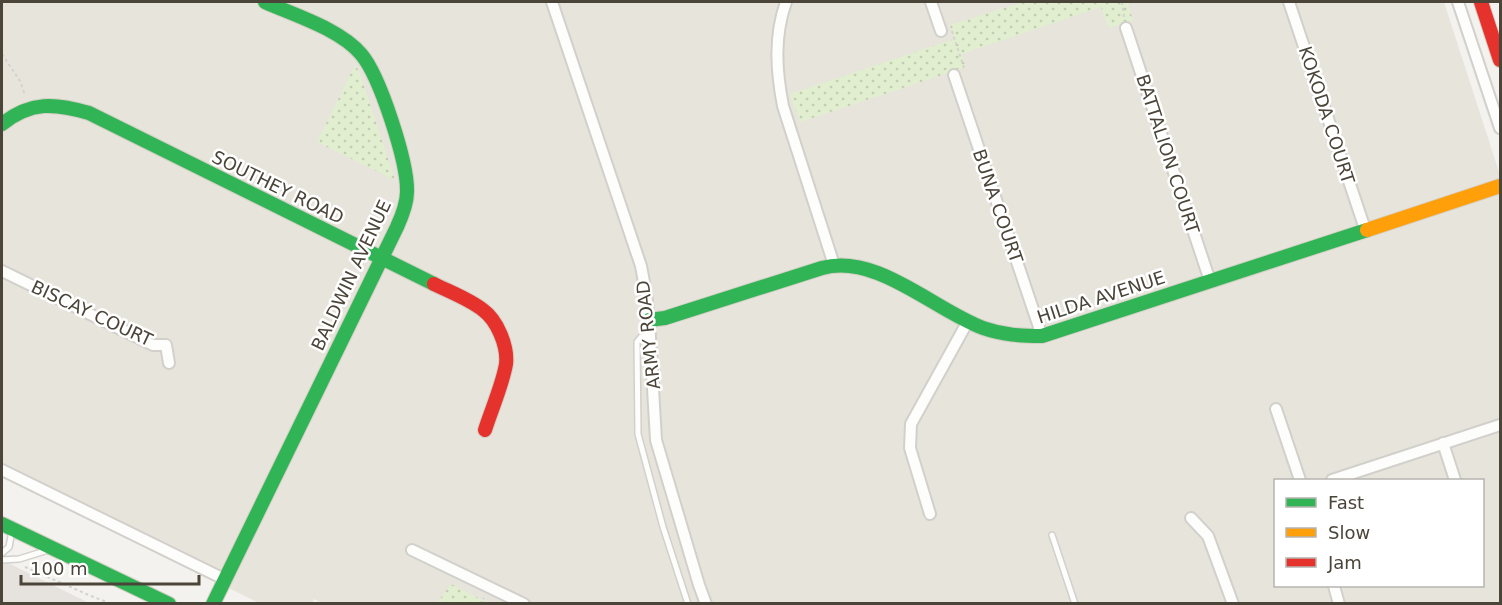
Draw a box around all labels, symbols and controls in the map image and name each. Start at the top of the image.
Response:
street label: KOKODA COURT [1295,43,1359,188]
street label: BATTALION COURT [1132,72,1204,237]
street label: SOUTHEY ROAD [209,146,347,228]
street label: BUNA COURT [969,146,1028,267]
street label: BALDWIN AVENUE [307,196,395,354]
street label: HILDA AVENUE [1034,266,1168,328]
street label: BISCAY COURT [28,276,157,351]
street label: ARMY ROAD [632,279,664,391]
legend [1274,479,1484,587]
text: Fast [1328,492,1364,513]
text: Slow [1328,522,1370,543]
scale bar [21,548,200,586]
text: Jam [1327,552,1362,573]
text: 100 m [30,558,88,579]

